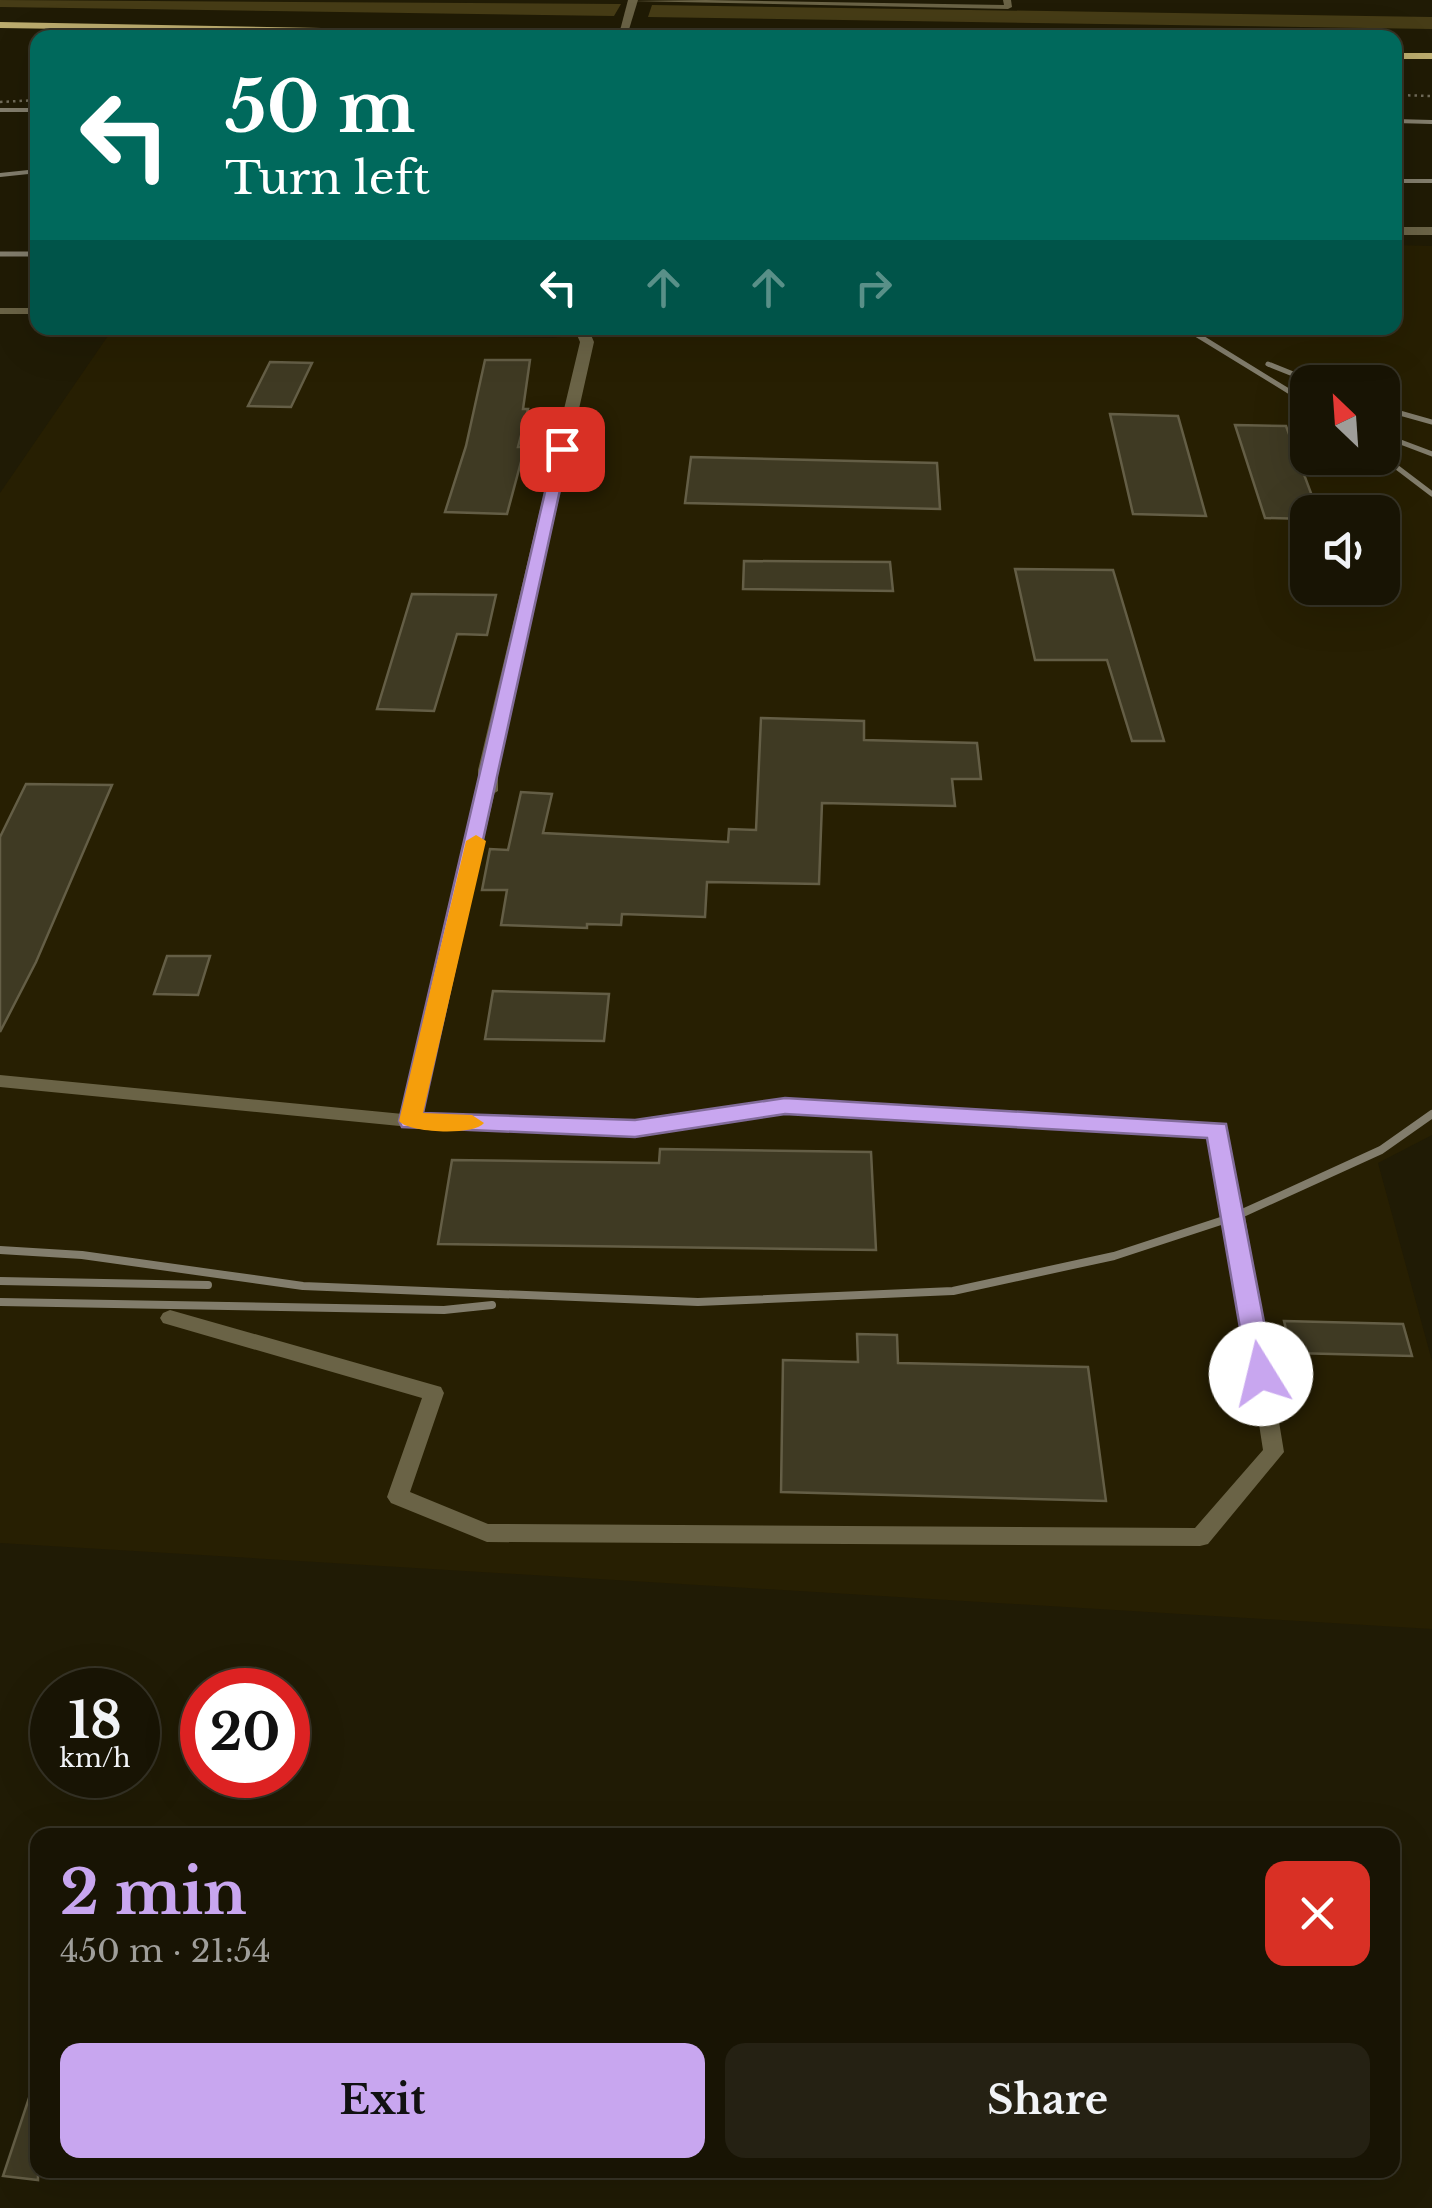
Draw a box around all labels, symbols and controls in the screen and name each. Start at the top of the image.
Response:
text: 50 m [225,64,416,151]
icon: left [60,70,190,200]
text: Turn left [225,150,430,206]
icon: left [531,260,586,315]
icon: ahead [636,260,691,315]
icon: ahead [741,260,796,315]
icon: right [846,260,901,315]
north arrow [1290,365,1400,475]
map controls [1290,365,1400,605]
pin [520,407,605,492]
icon: arrive [535,422,590,477]
button: sound [1290,495,1400,605]
position arrow [1209,1322,1313,1426]
speed limit sign: 20 [180,1668,310,1798]
text: 18 [68,1689,122,1752]
text: km/h [60,1743,130,1774]
text: 2 min [60,1856,247,1930]
button: close [1265,1861,1370,1966]
text: 450 m · 21:54 [60,1931,271,1971]
button: Exit [60,2043,705,2158]
button: Share [725,2043,1370,2158]

